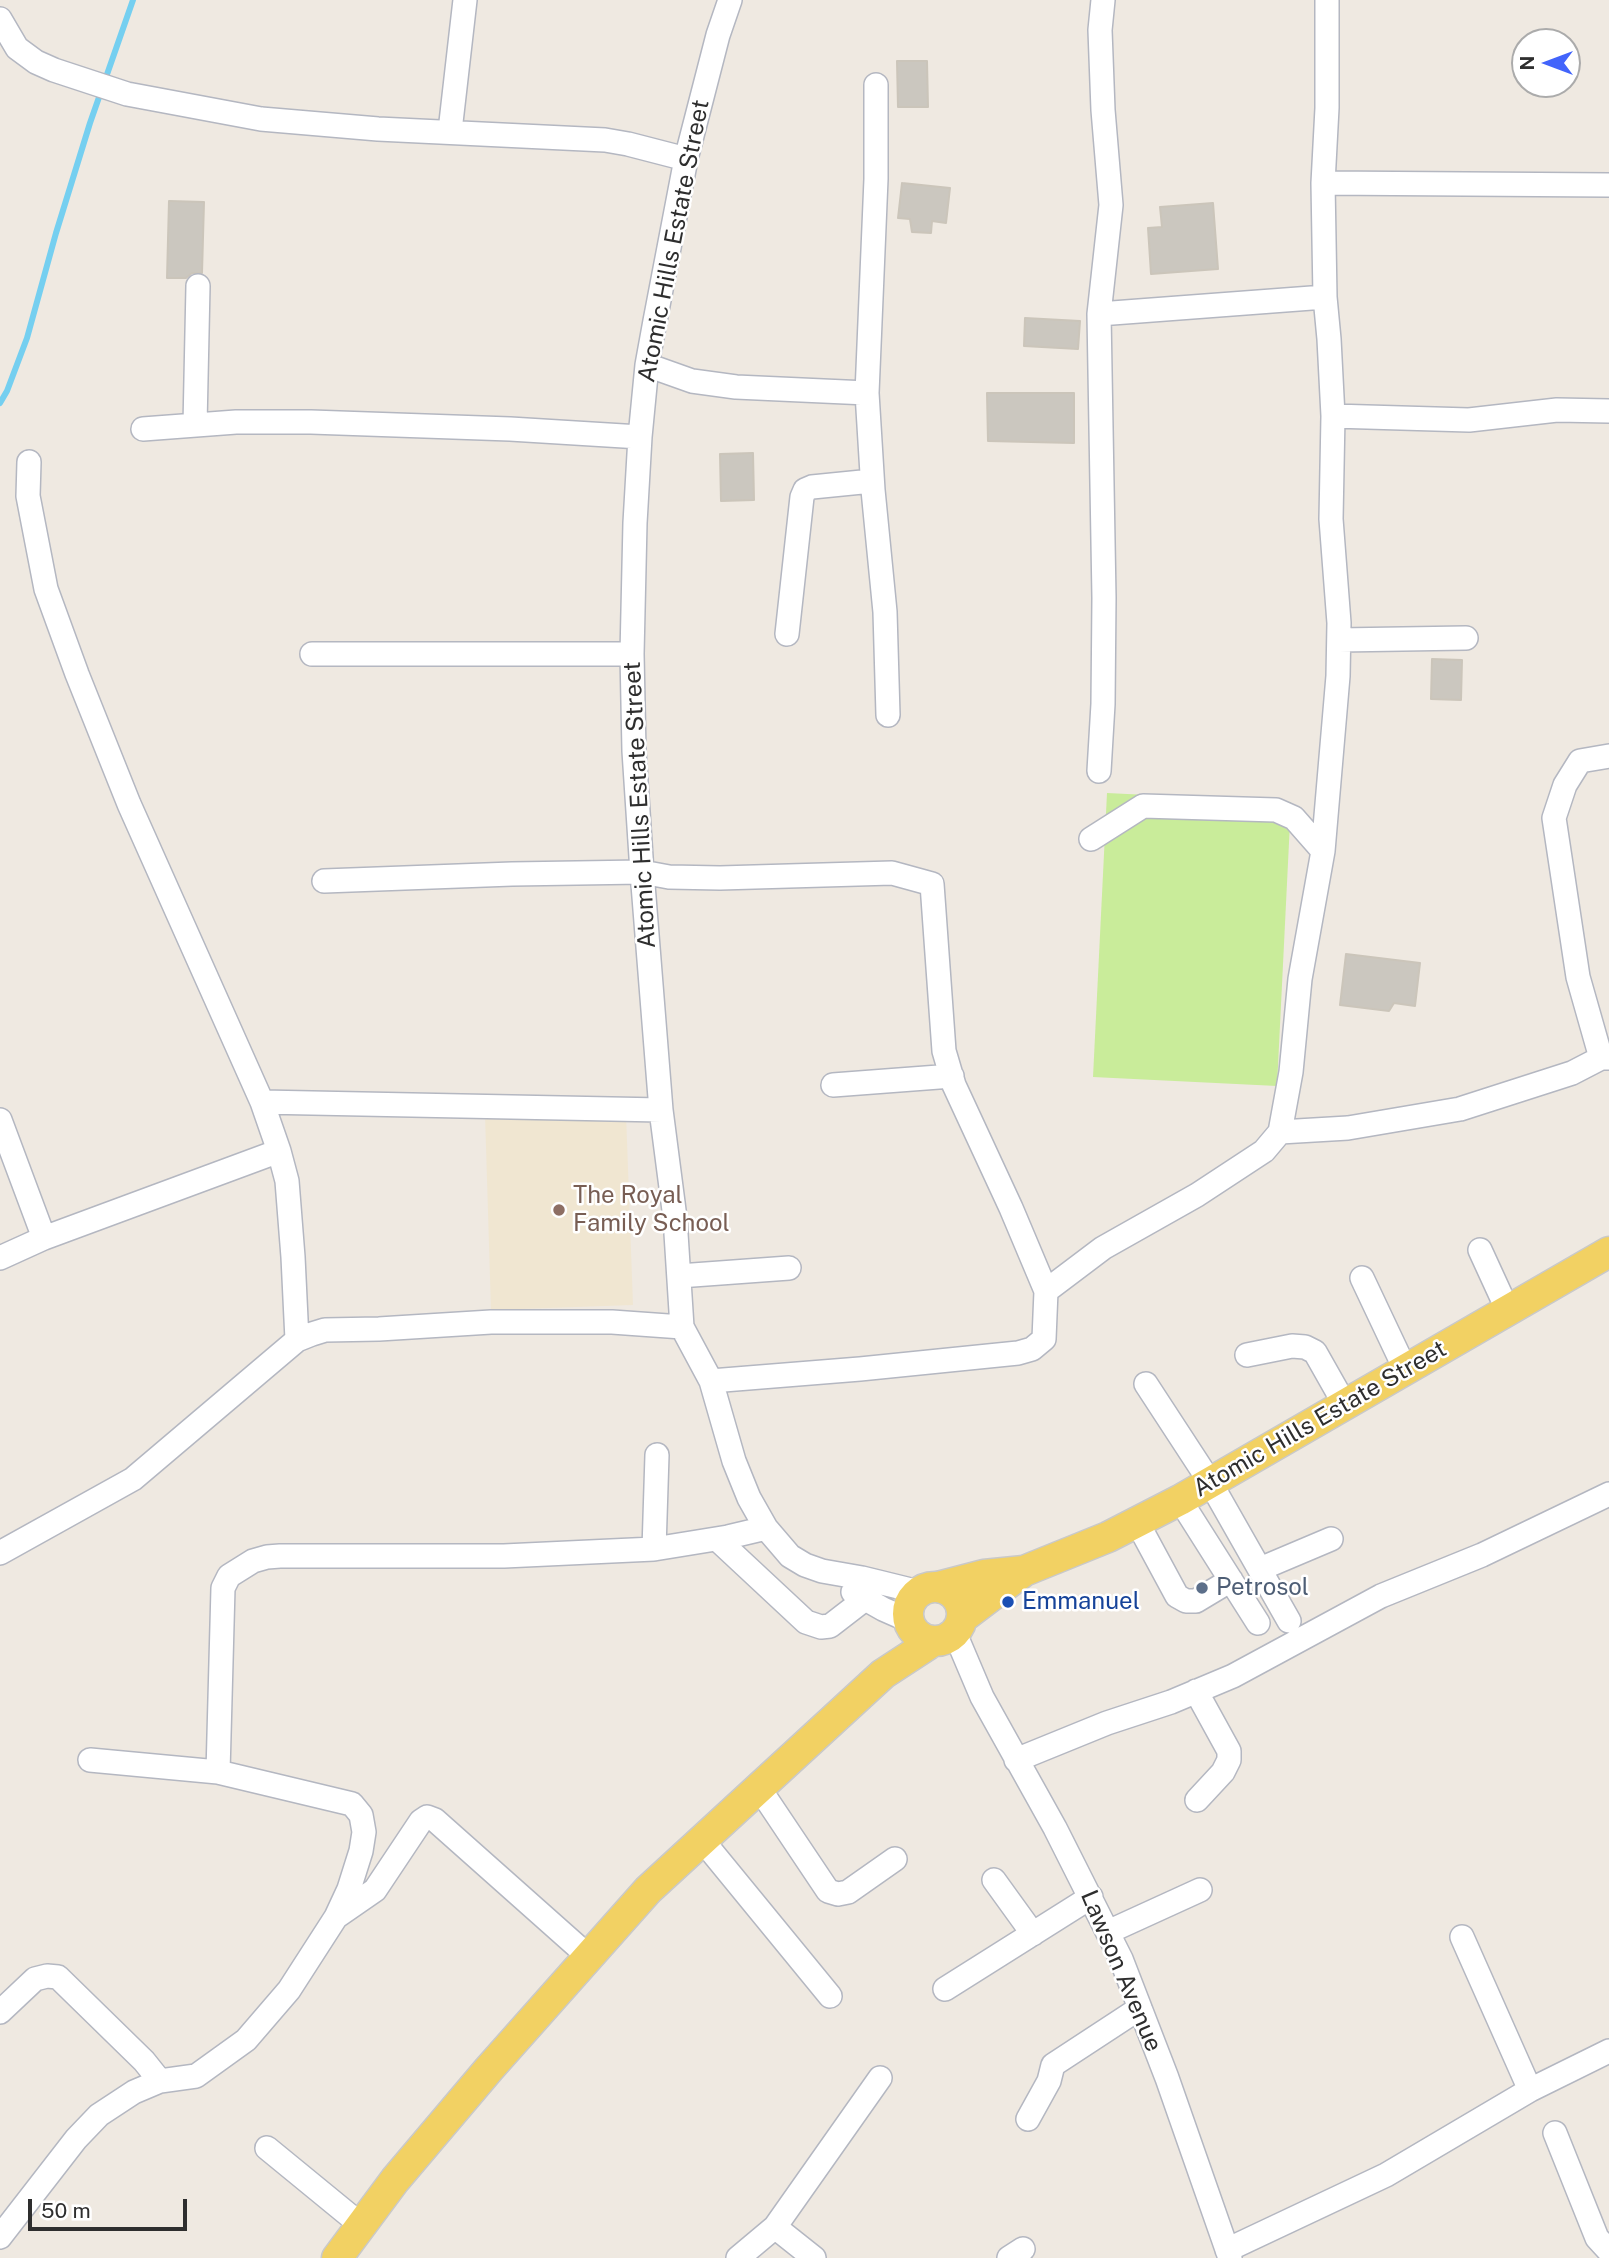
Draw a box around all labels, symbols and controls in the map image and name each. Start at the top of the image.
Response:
north arrow [1511,28,1581,98]
text: N [1516,56,1538,70]
street label: Atomic Hills Estate Street [632,97,716,385]
street label: Atomic Hills Estate Street [618,661,662,949]
place label: The Royal Family School [573,1182,730,1238]
marker: The Royal Family School [551,1202,567,1218]
street label: Atomic Hills Estate Street [1188,1335,1452,1503]
place label: Petrosol [1216,1574,1309,1602]
marker: Petrosol [1194,1580,1210,1596]
place label: Emmanuel [1022,1588,1140,1616]
marker: Emmanuel [1000,1594,1016,1610]
street label: Lawson Avenue [1074,1886,1168,2056]
scale bar [32,2184,191,2228]
text: 50 m [41,2198,91,2223]

